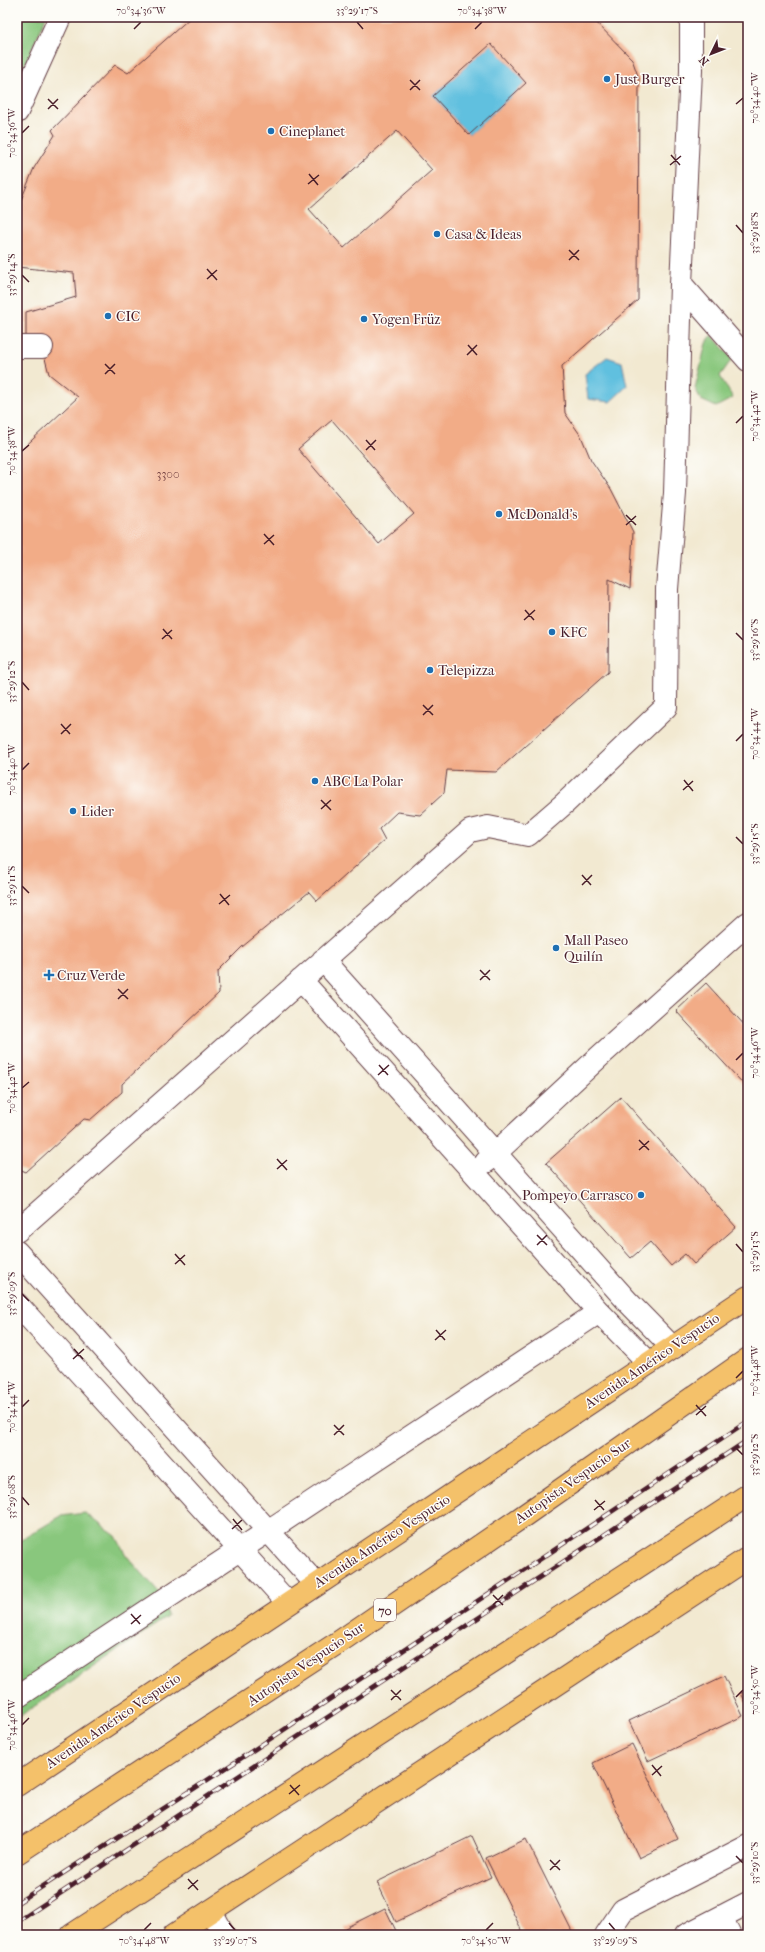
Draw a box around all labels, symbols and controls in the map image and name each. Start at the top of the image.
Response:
text: 70°34'36"W [116,5,167,17]
text: 33°29'17"S [336,5,378,17]
text: 70°34'38"W [458,5,508,17]
north arrow [691,34,731,74]
text: N [696,53,712,68]
place label: Just Burger [614,71,684,88]
text: 70°34'40"W [749,71,761,124]
marker: Just Burger [602,74,612,84]
text: 70°34'36"W [6,107,18,158]
place label: Cineplanet [279,123,345,140]
marker: Cineplanet [266,126,276,136]
text: 33°29'18"S [749,212,761,254]
place label: Casa & Ideas [445,226,522,243]
marker: Casa & Ideas [432,229,442,239]
text: 33°29'14"S [6,254,18,296]
place label: CIC [116,308,140,325]
marker: CIC [103,311,113,321]
place label: Yogen Früz [371,311,441,328]
marker: Yogen Früz [359,314,369,324]
text: 70°34'42"W [749,389,761,441]
text: 70°34'38"W [6,425,18,475]
house number: 3300 [156,467,180,481]
place label: McDonald's [507,506,578,523]
marker: McDonald's [494,509,504,519]
text: 33°29'16"S [749,619,761,661]
place label: KFC [560,624,587,641]
marker: KFC [547,627,557,637]
text: 33°29'12"S [6,661,18,703]
place label: Telepizza [438,662,495,679]
marker: Telepizza [425,665,435,675]
text: 70°34'44"W [749,707,761,760]
text: 70°34'40"W [6,743,18,796]
place label: ABC La Polar [322,773,403,790]
marker: ABC La Polar [310,776,320,786]
place label: Lider [81,803,114,820]
marker: Lider [68,806,78,816]
text: 33°29'15"S [749,823,761,865]
text: 33°29'11"S [6,866,18,906]
place label: Mall Paseo Quilín [564,932,628,965]
marker: Mall Paseo Quilín [551,943,561,953]
place label: Cruz Verde [57,967,125,984]
marker: Cruz Verde [44,970,54,980]
text: 70°34'46"W [749,1026,761,1079]
text: 70°34'42"W [6,1061,18,1113]
place label: Pompeyo Carrasco [522,1187,633,1204]
marker: Pompeyo Carrasco [636,1190,646,1200]
text: 33°29'13"S [749,1231,761,1273]
text: 33°29'09"S [6,1272,18,1316]
street label: Avenida Américo Vespucio [581,1310,723,1413]
text: 70°34'48"W [749,1344,761,1396]
text: 70°34'44"W [6,1380,18,1433]
text: 33°29'12"S [749,1434,761,1476]
street label: Autopista Vespucio Sur [511,1435,634,1528]
text: 33°29'08"S [6,1475,18,1519]
street label: Avenida Américo Vespucio [310,1491,453,1592]
road number: 70 [374,1599,396,1621]
street label: Autopista Vespucio Sur [243,1619,368,1710]
text: 70°34'50"W [749,1664,761,1715]
street label: Avenida Américo Vespucio [42,1670,184,1773]
text: 70°34'46"W [6,1698,18,1751]
text: 33°29'10"S [749,1842,761,1884]
text: 70°34'48"W [119,1935,171,1947]
text: 33°29'07"S [213,1935,257,1947]
text: 70°34'50"W [461,1935,512,1947]
text: 33°29'09"S [593,1935,637,1947]

